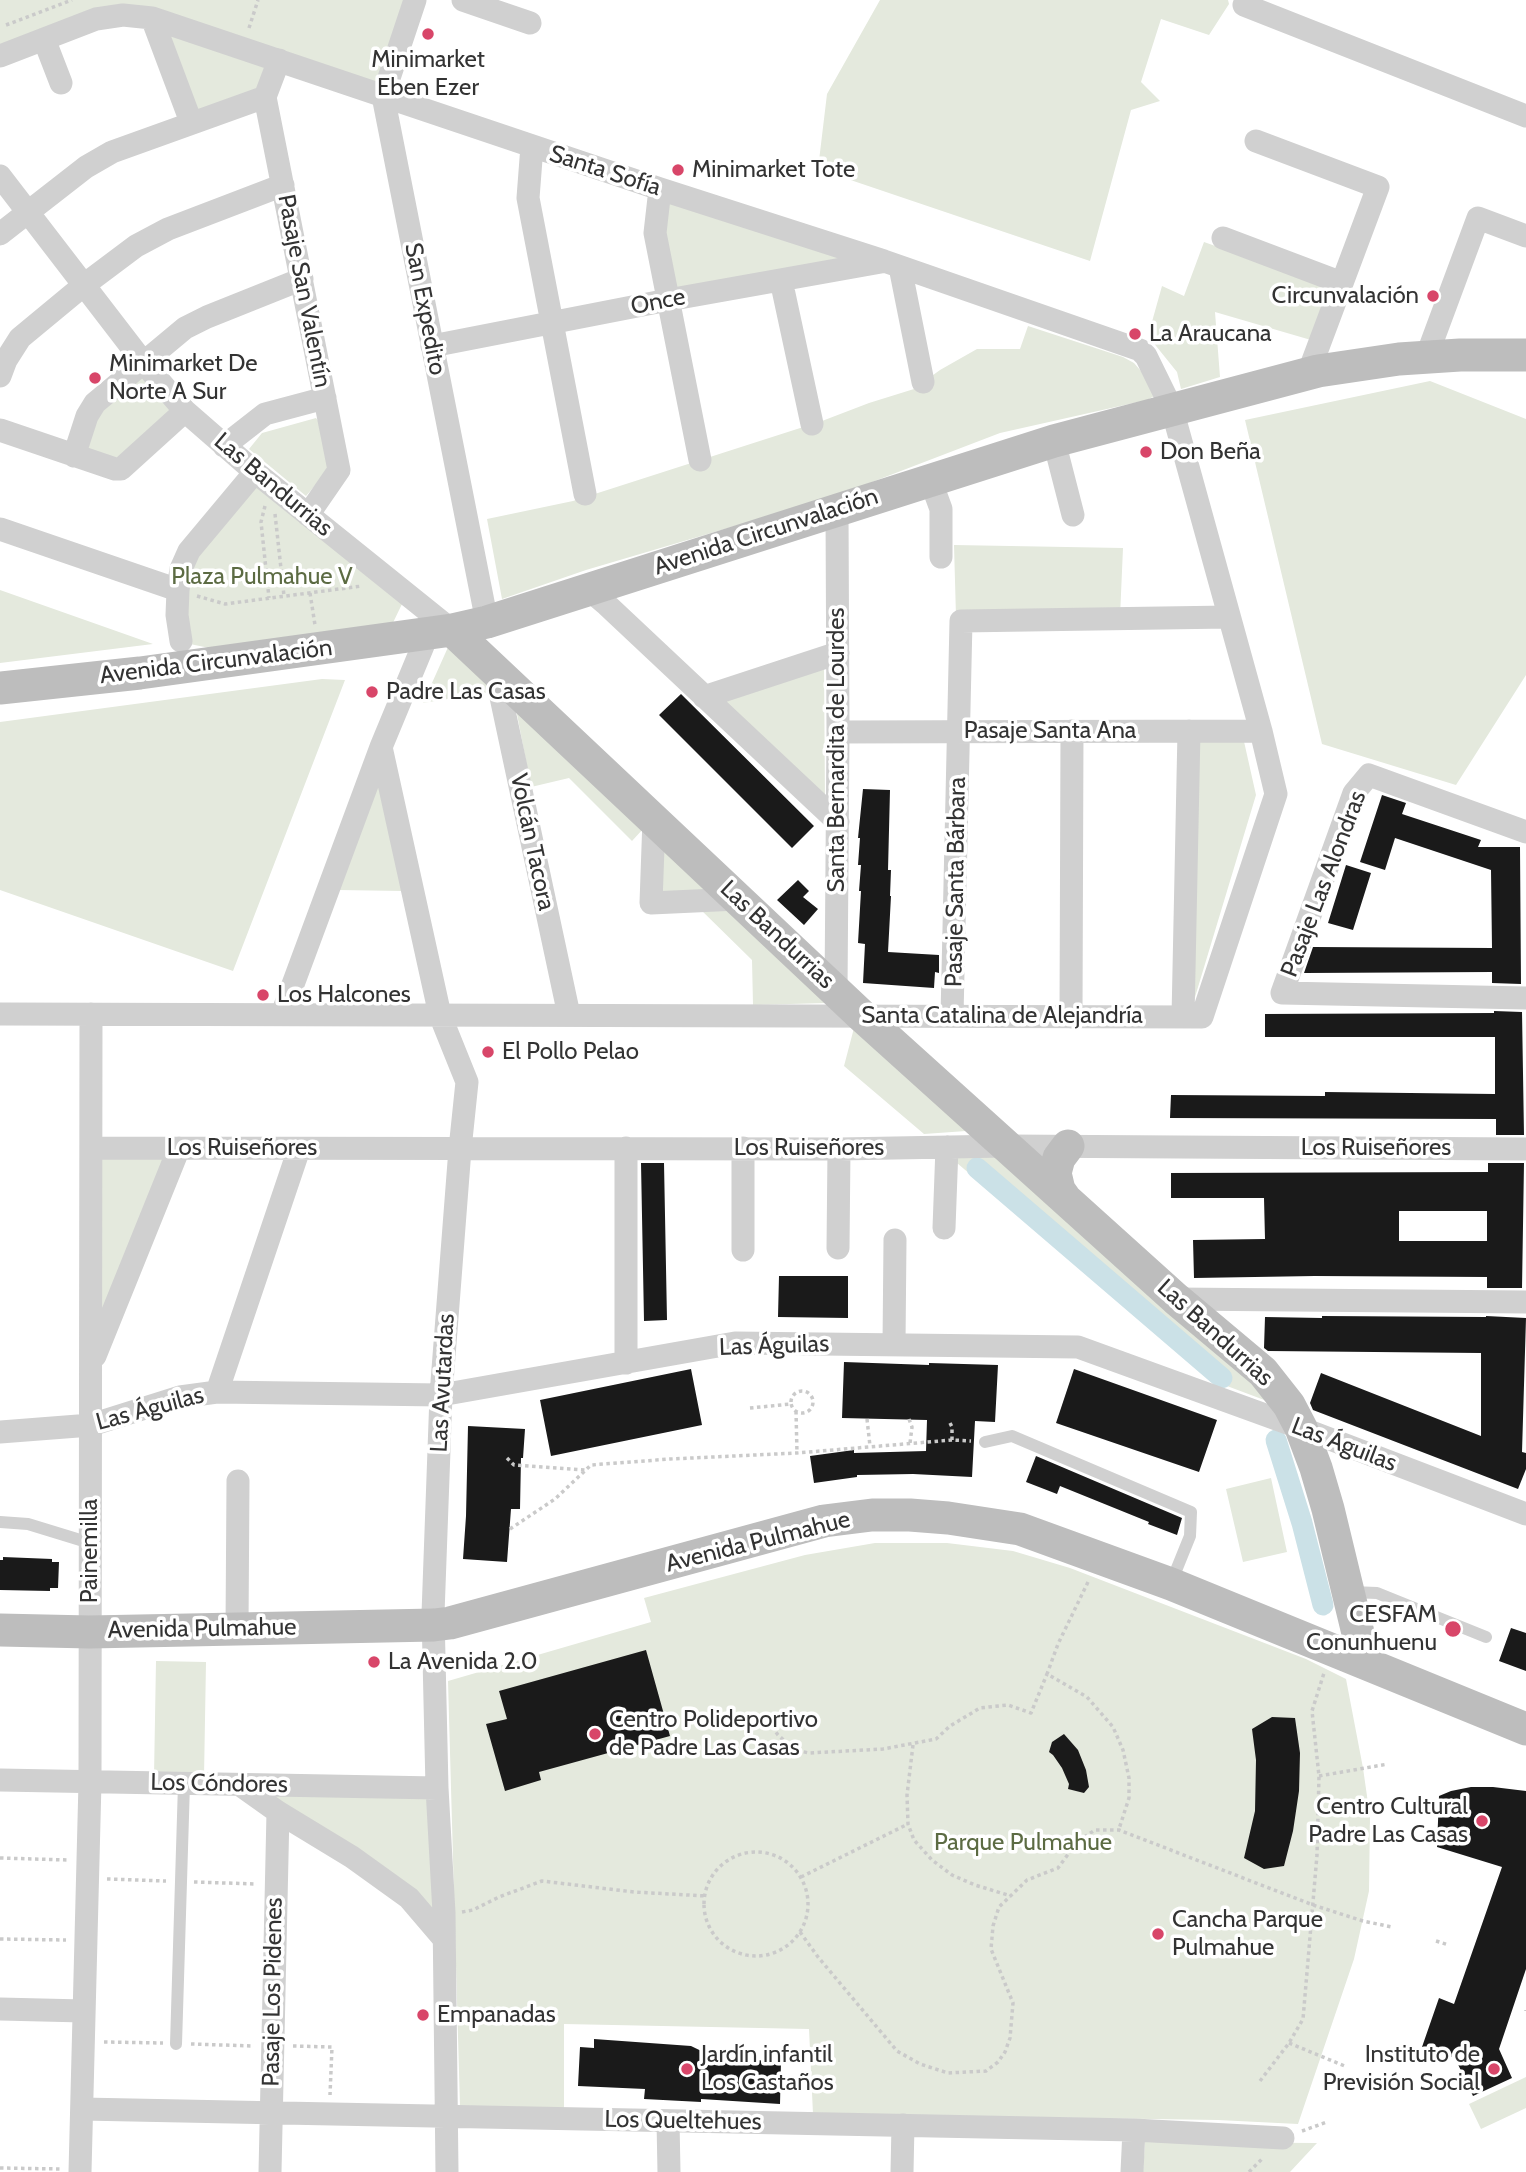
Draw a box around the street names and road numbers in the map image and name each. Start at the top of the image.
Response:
street label: Santa Sofía [546,139,664,203]
street label: Pasaje San Valentín [271,192,337,390]
street label: San Expedito [398,240,452,378]
street label: Once [628,283,688,321]
street label: Las Bandurrias [208,427,338,543]
street label: Avenida Circunvalación [650,482,882,582]
street label: Santa Bernardita de Lourdes [823,608,851,892]
street label: Avenida Circunvalación [98,633,334,691]
street label: Pasaje Santa Ana [964,717,1136,745]
street label: Volcán Tacora [503,771,561,913]
street label: Pasaje Santa Bárbara [940,777,972,987]
street label: Pasaje Las Alondras [1275,787,1373,981]
street label: Las Bandurrias [714,875,840,995]
street label: Santa Catalina de Alejandría [861,1002,1143,1030]
street label: Los Ruiseñores [167,1134,317,1162]
street label: Los Ruiseñores [734,1134,884,1162]
street label: Los Ruiseñores [1301,1134,1451,1162]
street label: Las Bandurrias [1151,1274,1279,1392]
street label: Las Avutardas [425,1313,461,1453]
street label: Las Águilas [718,1330,830,1362]
street label: Las Águilas [93,1381,207,1437]
street label: Las Águilas [1287,1412,1401,1478]
street label: Painemilla [76,1499,104,1603]
street label: Avenida Pulmahue [663,1505,853,1579]
street label: Avenida Pulmahue [107,1613,297,1645]
street label: Los Cóndores [150,1768,288,1800]
street label: Pasaje Los Pidenes [257,1897,289,2087]
street label: Los Queltehues [604,2105,762,2137]

